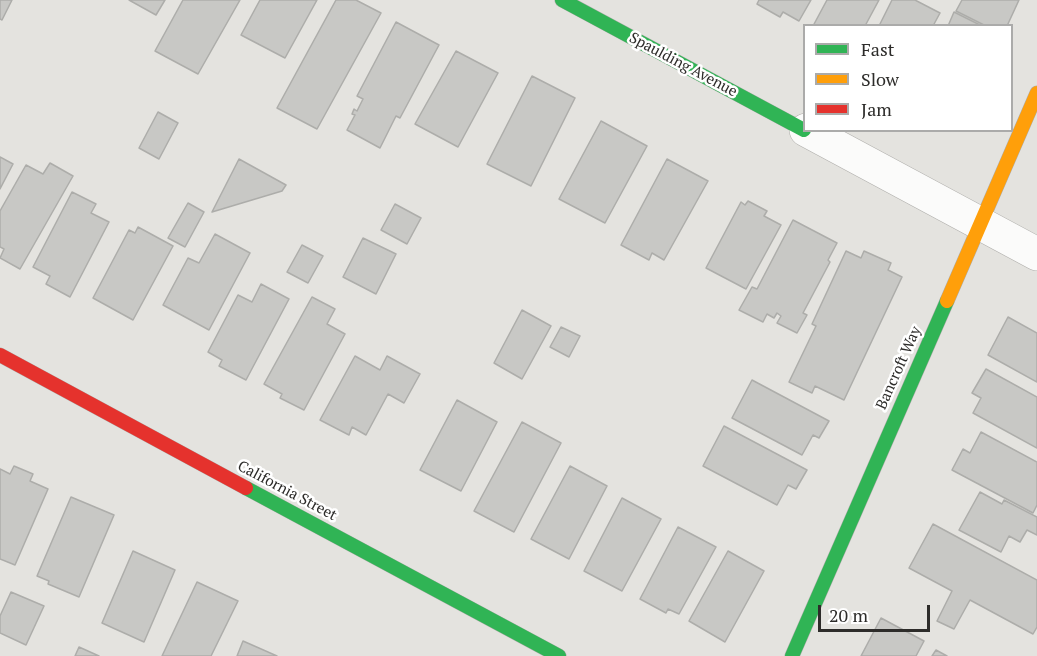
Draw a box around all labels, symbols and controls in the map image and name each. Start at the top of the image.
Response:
legend [803,24,1013,132]
street label: Spaulding Avenue [626,29,740,101]
text: Fast [861,37,894,61]
text: Slow [861,67,899,91]
text: Jam [861,97,892,121]
street label: Bancroft Way [873,324,925,412]
street label: California Street [234,457,340,525]
scale bar [821,593,934,631]
text: 20 m [829,603,868,627]

